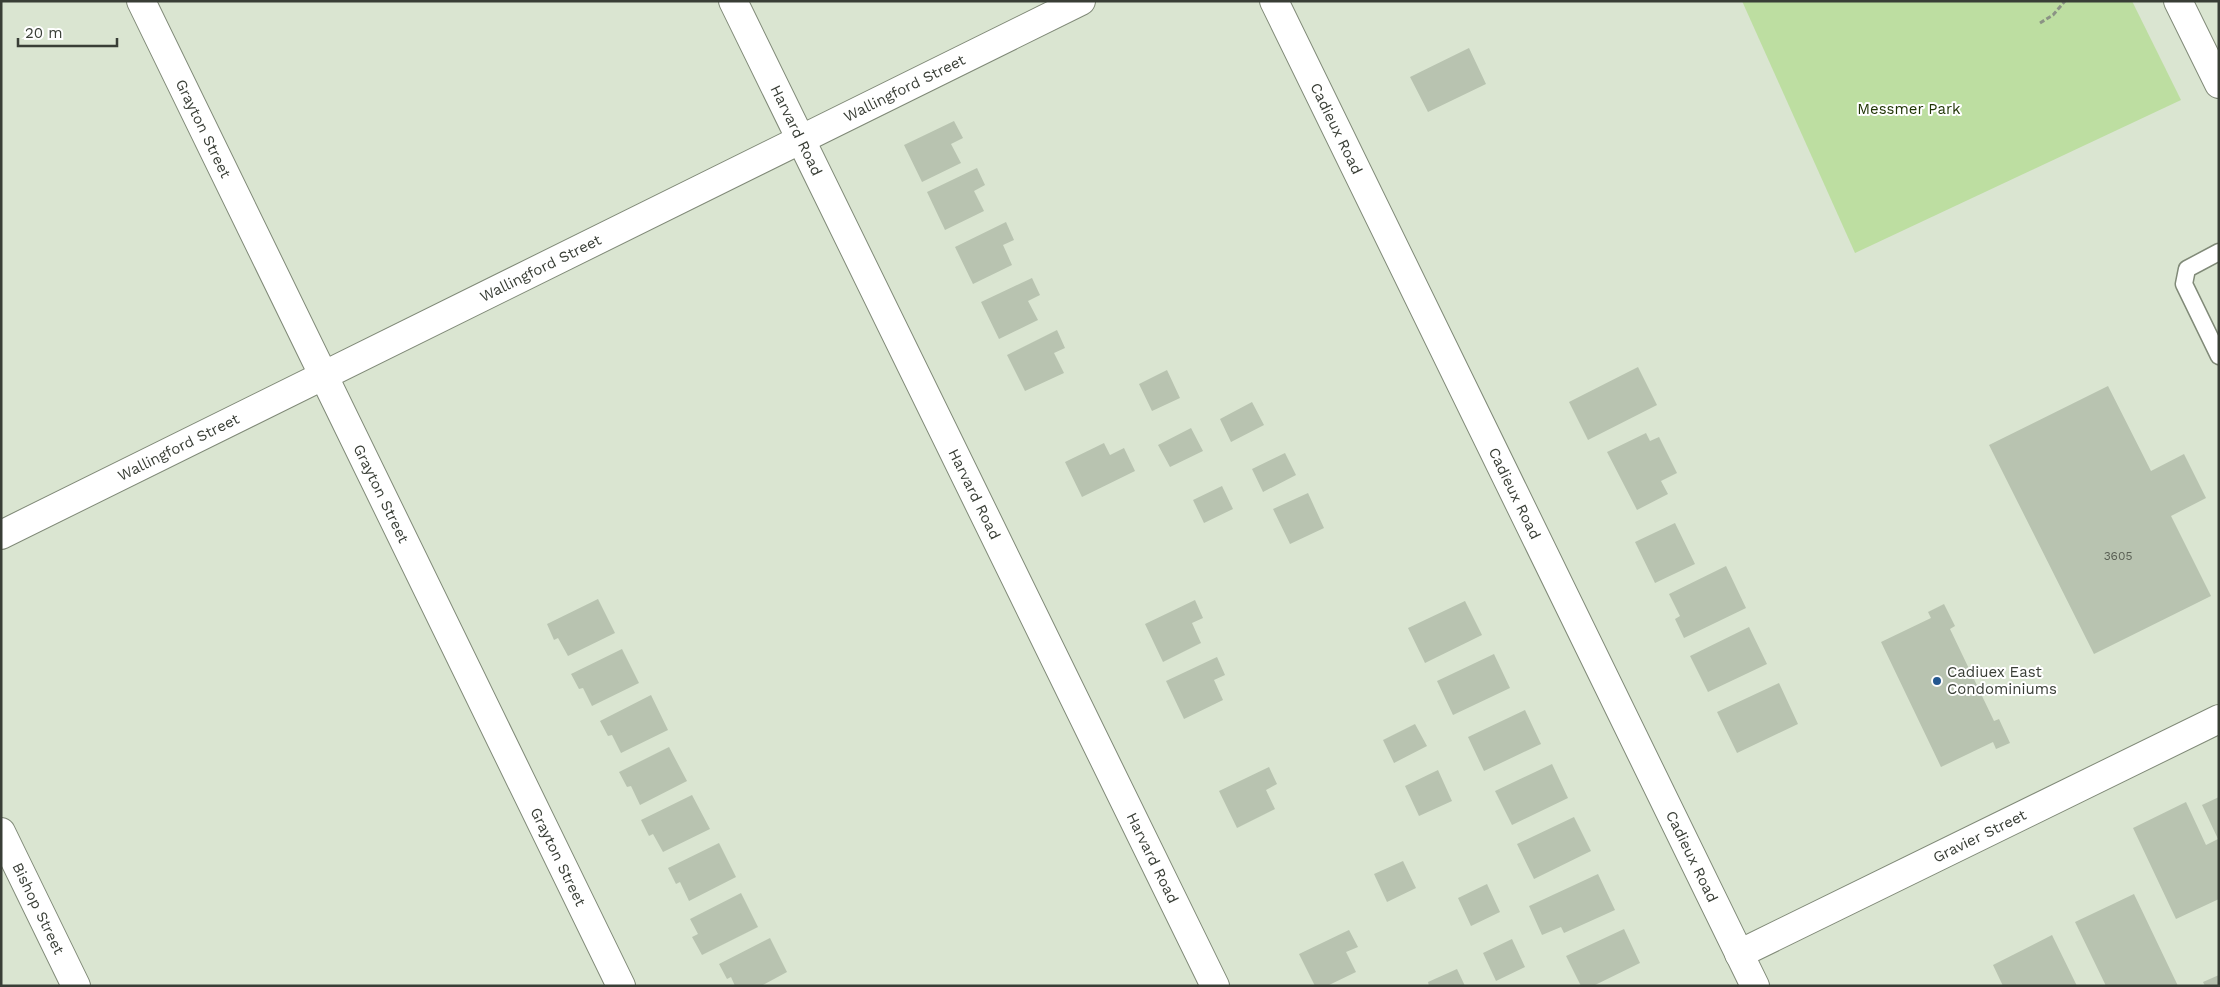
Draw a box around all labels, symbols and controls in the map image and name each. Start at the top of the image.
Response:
scale bar [18,15,116,47]
text: 20 m [25,24,63,42]
street label: Wallingford Street [841,50,969,126]
street label: Grayton Street [172,76,235,182]
street label: Cadieux Road [1306,80,1366,177]
street label: Harvard Road [767,82,826,179]
park label: Messmer Park [1857,100,1961,118]
street label: Wallingford Street [477,230,605,306]
street label: Wallingford Street [115,409,243,485]
street label: Grayton Street [349,441,413,547]
street label: Cadieux Road [1485,445,1544,542]
street label: Harvard Road [945,446,1004,542]
house number: 3605 [2104,549,2132,563]
place label: Cadiuex East Condominiums [1947,663,2057,698]
marker: Cadiuex East Condominiums [1931,675,1943,687]
street label: Grayton Street [526,805,590,910]
street label: Gravier Street [1930,805,2030,867]
street label: Cadieux Road [1662,808,1722,905]
street label: Harvard Road [1123,810,1182,906]
street label: Bishop Street [8,860,68,958]

